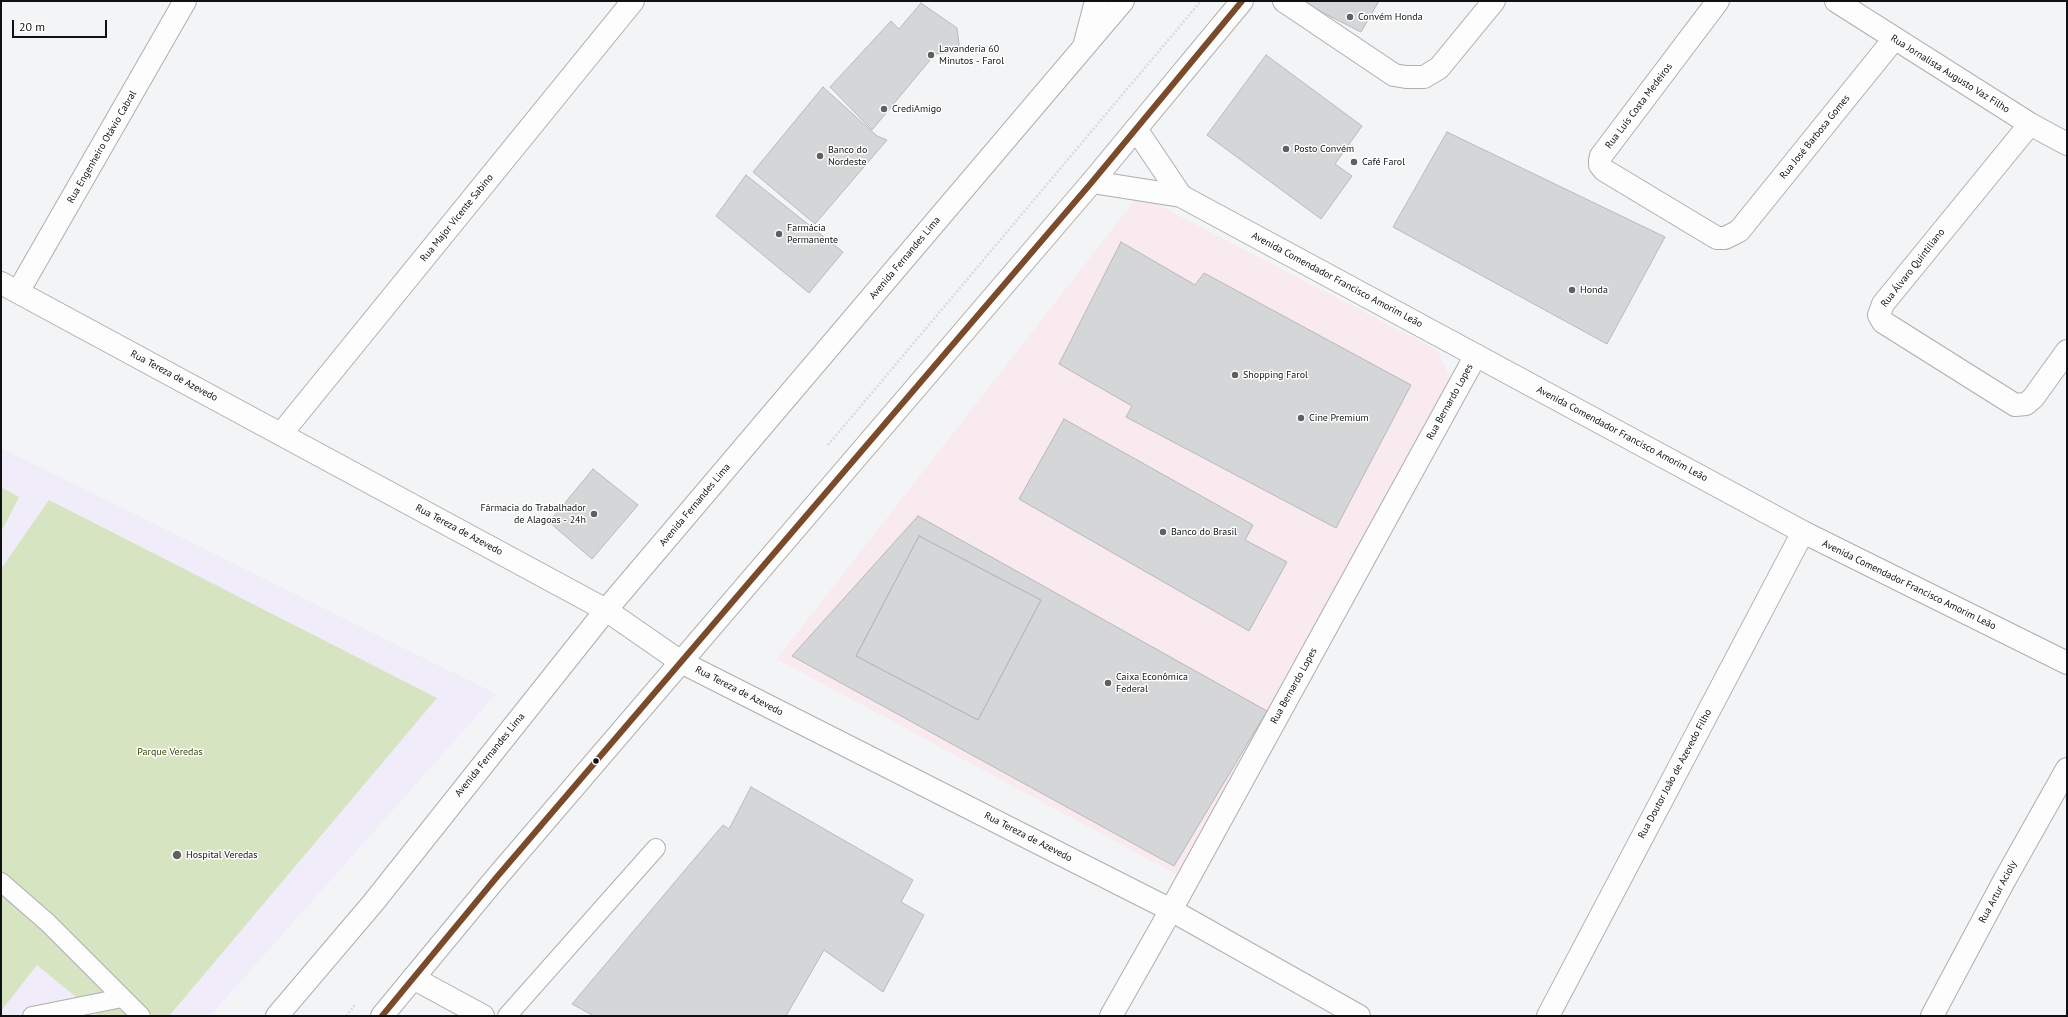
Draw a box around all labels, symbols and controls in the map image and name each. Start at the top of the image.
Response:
place label: Convém Honda [1358,11,1423,23]
scale bar [14,12,109,38]
marker: Convém Honda [1345,12,1355,22]
text: 20 m [19,19,45,34]
street label: Rua Jornalista Augusto Vaz Filho [1888,32,2012,116]
place label: Lavanderia 60 Minutos - Farol [939,43,1004,66]
marker: Lavanderia 60 Minutos - Farol [926,50,936,60]
street label: Rua Luís Costa Medeiros [1603,61,1675,151]
street label: Rua Engenheiro Otávio Cabral [65,88,139,206]
street label: Rua José Barbosa Gomes [1777,93,1853,181]
place label: CrediAmigo [892,103,941,115]
marker: CrediAmigo [879,104,889,114]
place label: Posto Convém [1294,143,1354,155]
place label: Banco do Nordeste [828,144,867,168]
marker: Posto Convém [1281,144,1291,154]
marker: Banco do Nordeste [815,151,825,161]
place label: Café Farol [1362,156,1405,168]
marker: Café Farol [1349,157,1359,167]
street label: Rua Major Vicente Sabino [418,172,496,264]
street label: Avenida Fernandes Lima [867,214,943,302]
place label: Farmácia Permanente [787,222,838,246]
street label: Rua Álvaro Quintiliano [1879,226,1947,310]
marker: Farmácia Permanente [774,229,784,239]
street label: Avenida Comendador Francisco Amorim Leão [1249,230,1425,330]
place label: Honda [1580,284,1608,296]
marker: Honda [1567,285,1577,295]
street label: Rua Tereza de Azevedo [128,348,220,404]
street label: Rua Bernardo Lopes [1424,362,1476,442]
place label: Shopping Farol [1243,369,1308,381]
marker: Shopping Farol [1230,370,1240,380]
street label: Avenida Comendador Francisco Amorim Leão [1534,384,1710,484]
place label: Cine Premium [1309,412,1369,424]
marker: Cine Premium [1296,413,1306,423]
street label: Avenida Fernandes Lima [657,461,733,549]
street label: Rua Tereza de Azevedo [413,502,505,558]
place label: Fármacia do Trabalhador de Alagoas - 24h [480,502,586,526]
marker: Fármacia do Trabalhador de Alagoas - 24h [589,509,599,519]
place label: Banco do Brasil [1171,526,1237,538]
marker: Banco do Brasil [1158,527,1168,537]
street label: Avenida Comendador Francisco Amorim Leão [1820,538,1998,632]
street label: Rua Bernardo Lopes [1268,646,1320,726]
street label: Rua Tereza de Azevedo [693,664,785,718]
place label: Caixa Econômica Federal [1116,671,1188,694]
marker: Caixa Econômica Federal [1103,678,1113,688]
street label: Rua Doutor João de Azevedo Filho [1636,707,1714,841]
street label: Avenida Fernandes Lima [453,711,527,799]
park label: Parque Veredas [137,746,203,758]
unlabelled marker [591,756,601,766]
street label: Rua Tereza de Azevedo [982,810,1074,864]
marker: Hospital Veredas [171,849,183,861]
place label: Hospital Veredas [186,849,258,861]
street label: Rua Artur Acioly [1976,859,2020,925]

